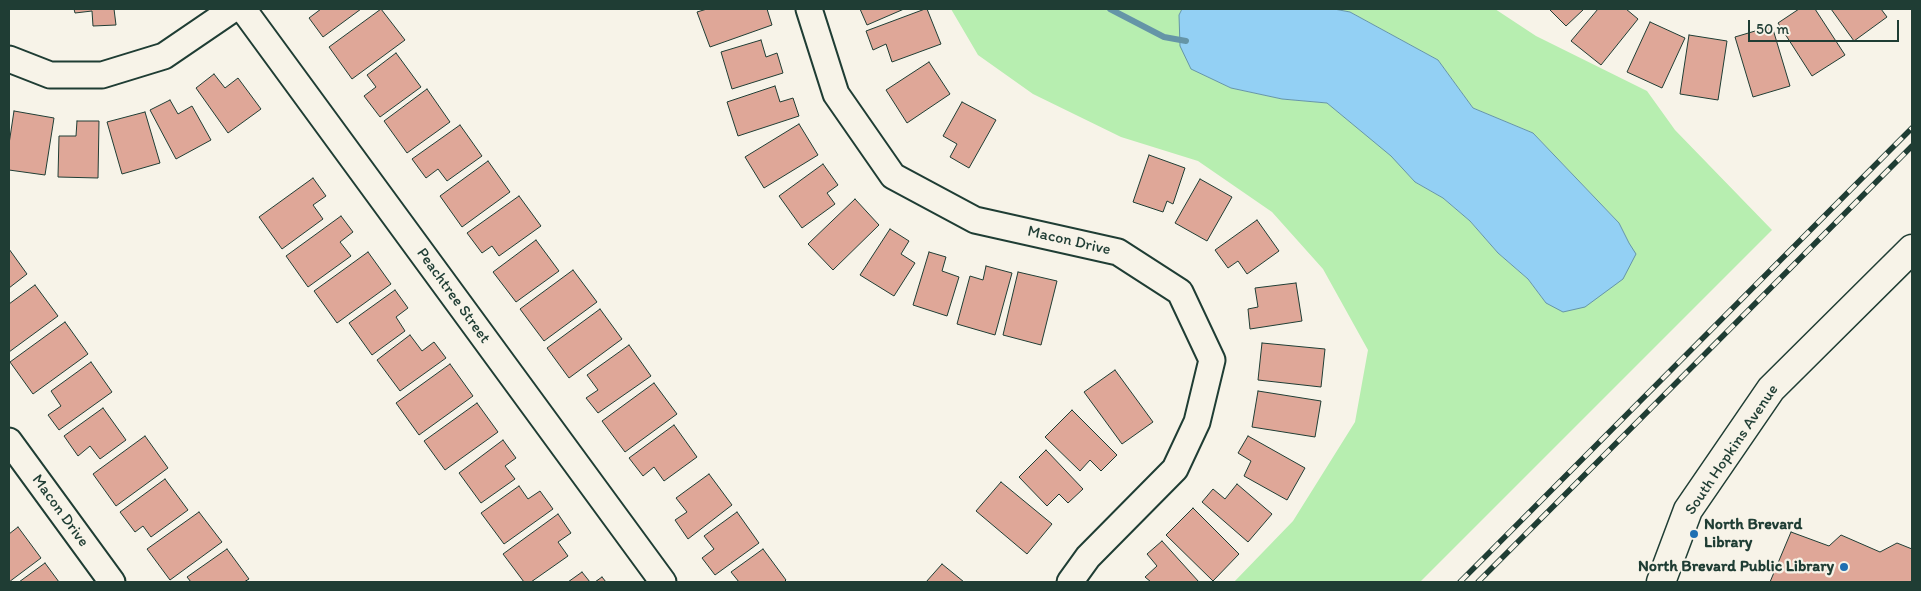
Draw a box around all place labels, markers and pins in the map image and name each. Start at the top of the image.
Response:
place label: North Brevard Library [1704,515,1802,553]
marker: North Brevard Library [1688,528,1700,540]
place label: North Brevard Public Library [1638,557,1834,577]
marker: North Brevard Public Library [1838,561,1850,573]

